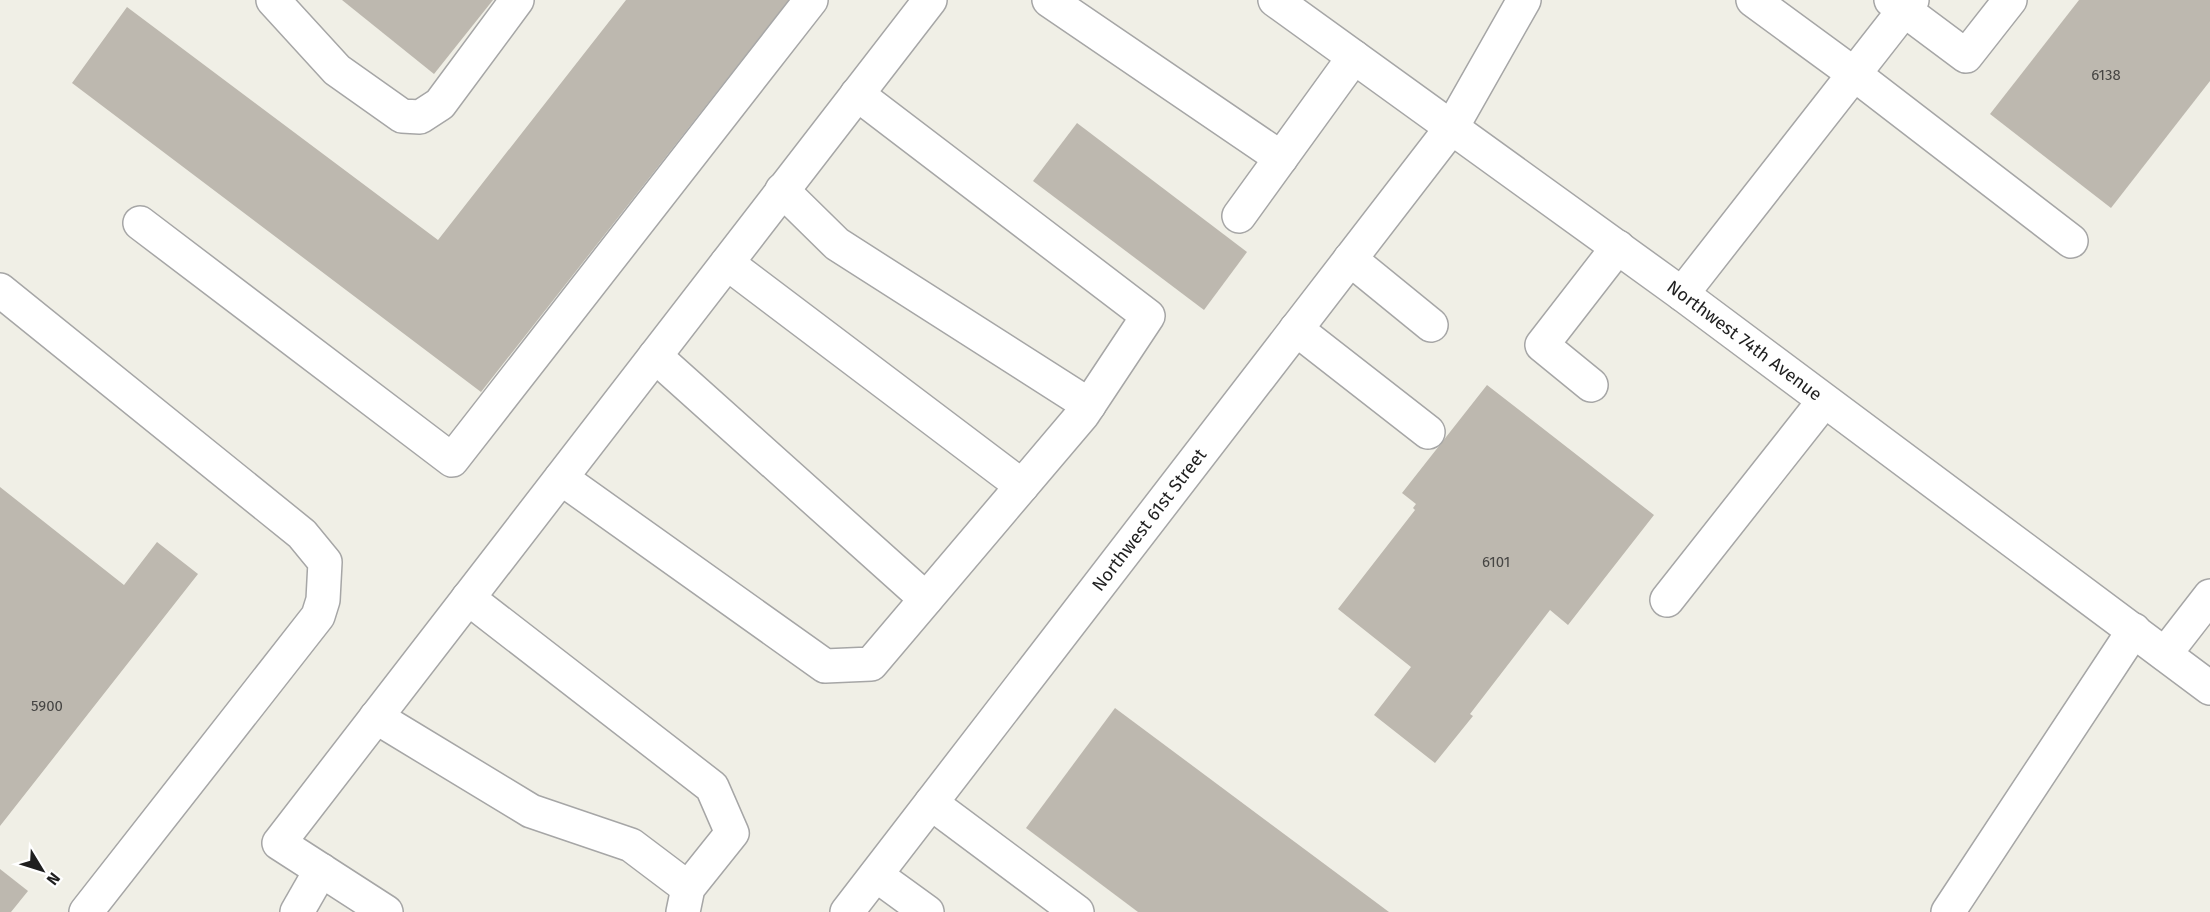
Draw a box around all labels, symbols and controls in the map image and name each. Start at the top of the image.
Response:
house number: 6138 [2091,66,2121,84]
street label: Northwest 74th Avenue [1663,276,1826,406]
street label: Northwest 61st Street [1087,444,1211,596]
house number: 6101 [1482,553,1510,571]
house number: 5900 [31,697,63,715]
north arrow [12,840,72,900]
text: N [43,869,64,889]

